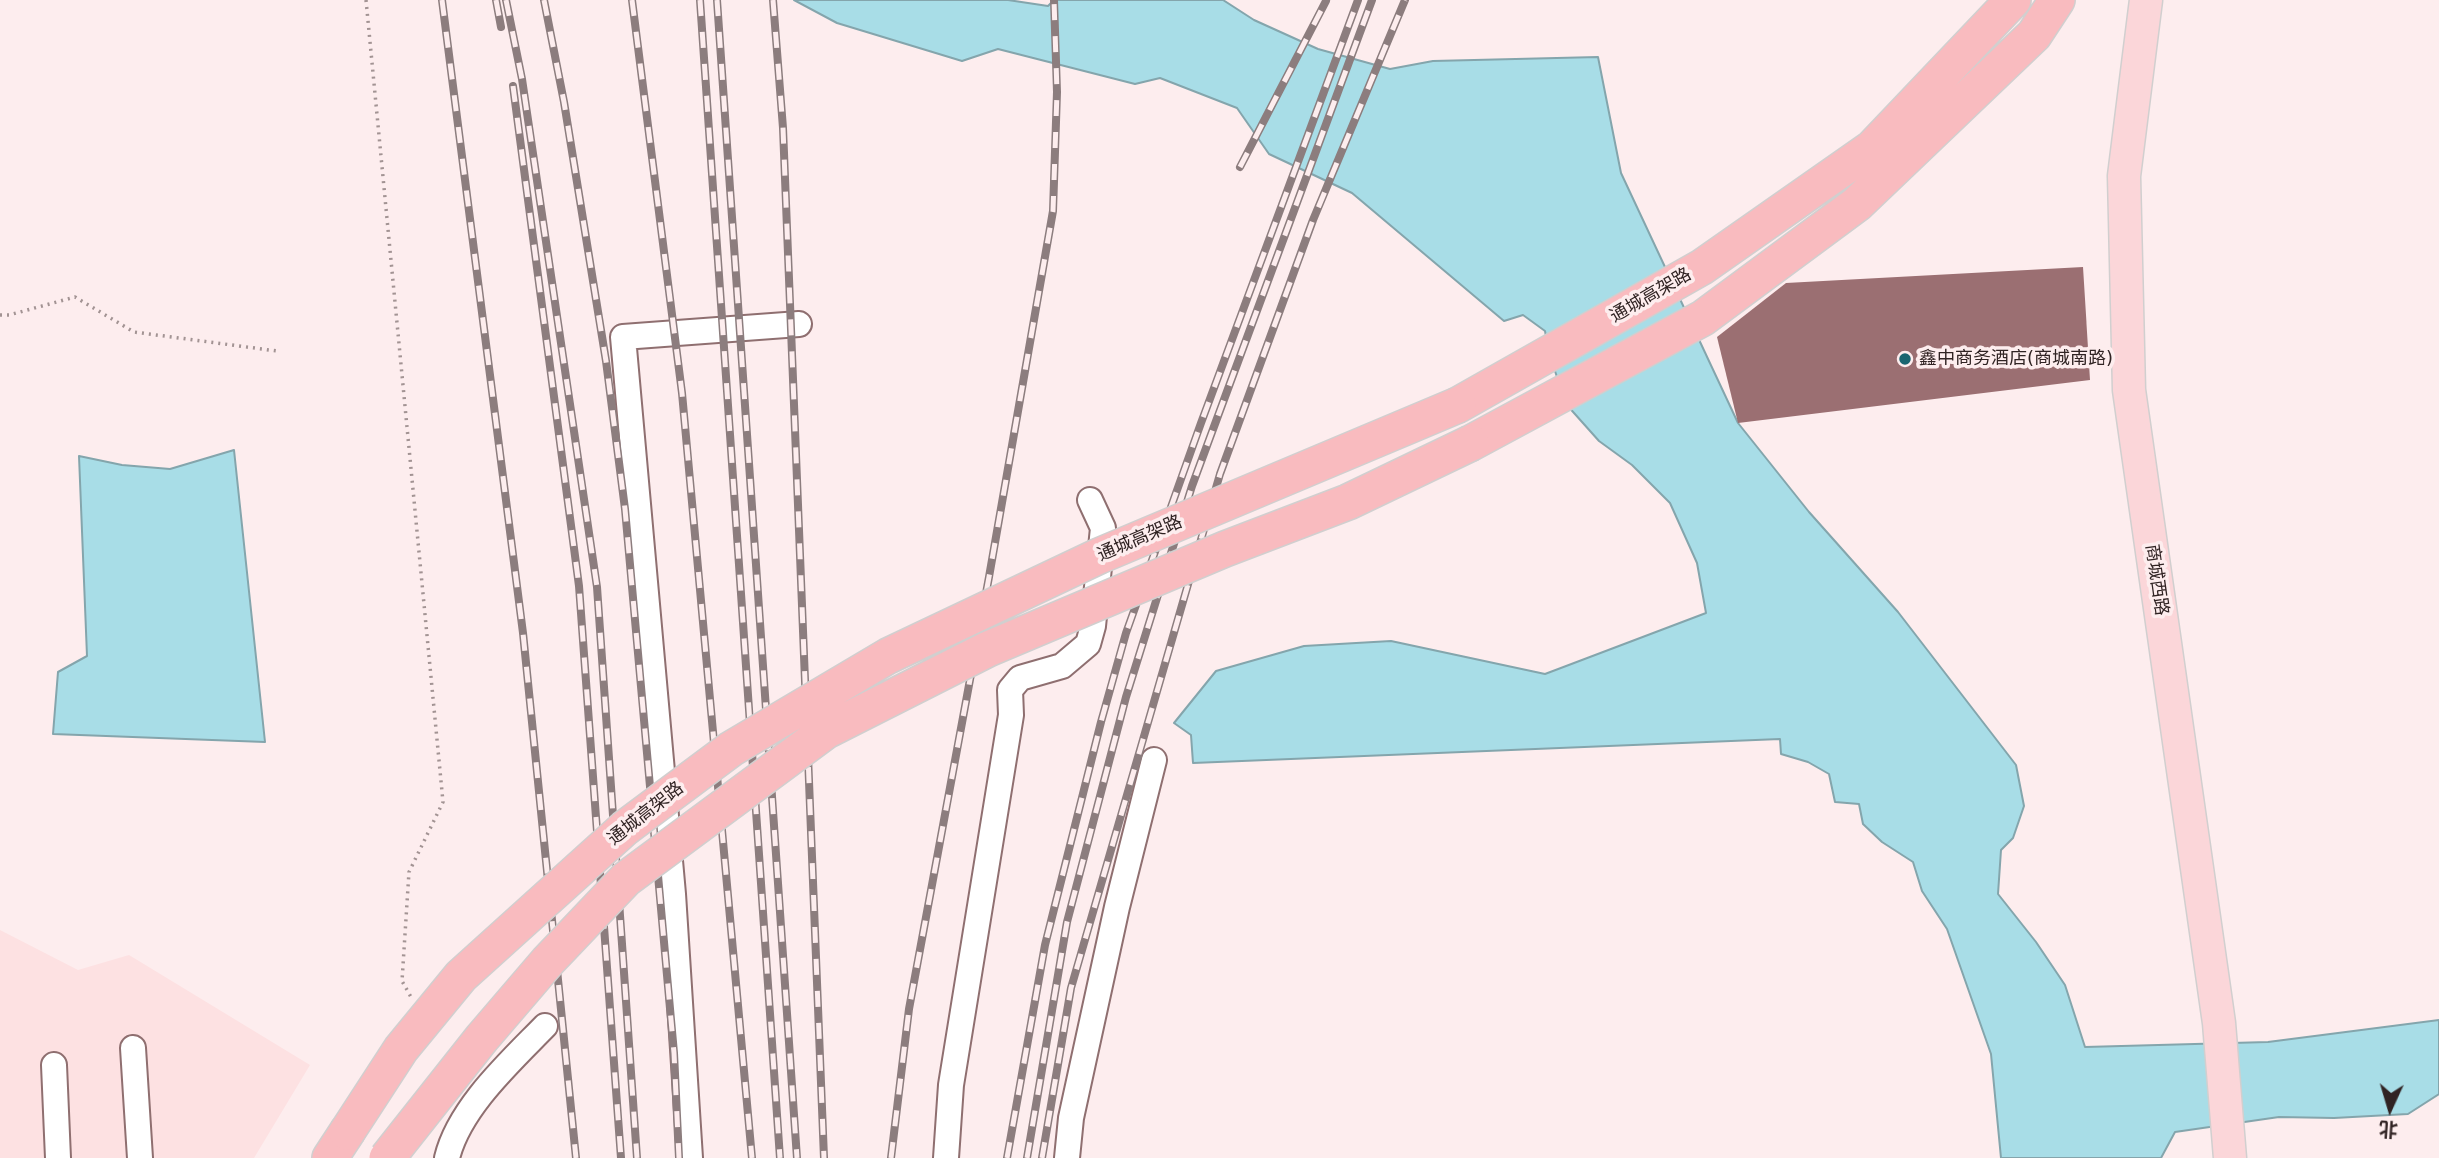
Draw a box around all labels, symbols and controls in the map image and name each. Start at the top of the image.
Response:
street label: 通城高架路 [1607,264,1695,328]
place label: 鑫中商务酒店(商城南路) [1919,348,2113,370]
marker: 鑫中商务酒店(商城南路) [1897,351,1913,367]
street label: 通城高架路 [1094,511,1186,567]
street label: 商城西路 [2140,543,2172,617]
street label: 通城高架路 [604,778,688,850]
north arrow [2355,1074,2425,1144]
text: 北 [2378,1118,2399,1142]

